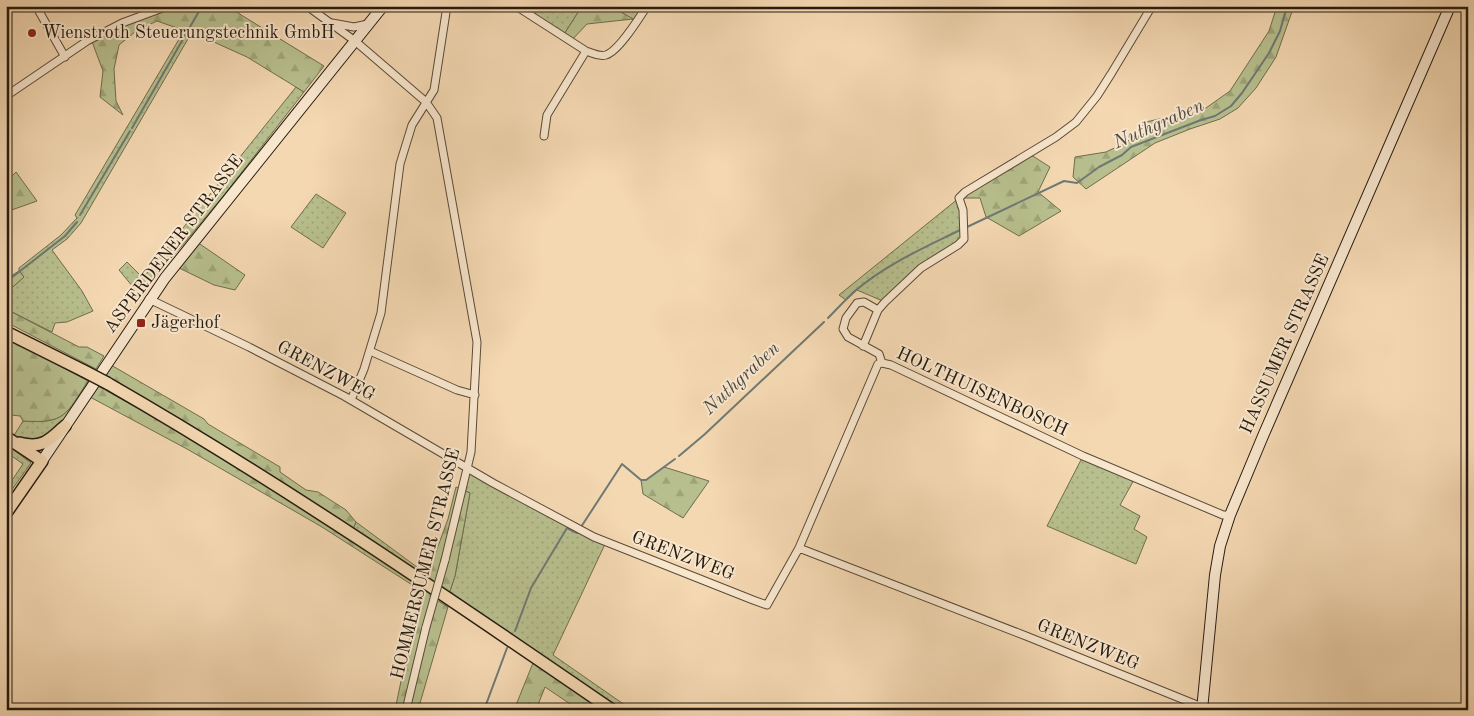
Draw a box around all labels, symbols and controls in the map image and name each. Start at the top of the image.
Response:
place label: Wienstroth Steuerungstechnik GmbH [42,24,335,42]
marker: Wienstroth Steuerungstechnik GmbH [26,27,38,39]
water label: Nuthgraben [1110,97,1207,154]
street label: ASPERDENER STRASSE [101,151,247,337]
street label: HASSUMER STRASSE [1237,251,1333,437]
place label: Jägerhof [151,314,221,332]
marker: Jägerhof [135,317,147,329]
street label: GRENZWEG [274,338,378,404]
water label: Nuthgraben [699,339,784,420]
street label: HOLTHUISENBOSCH [894,344,1070,440]
street label: HOMMERSUMER STRASSE [388,446,464,682]
street label: GRENZWEG [629,528,737,584]
street label: GRENZWEG [1034,616,1142,674]

